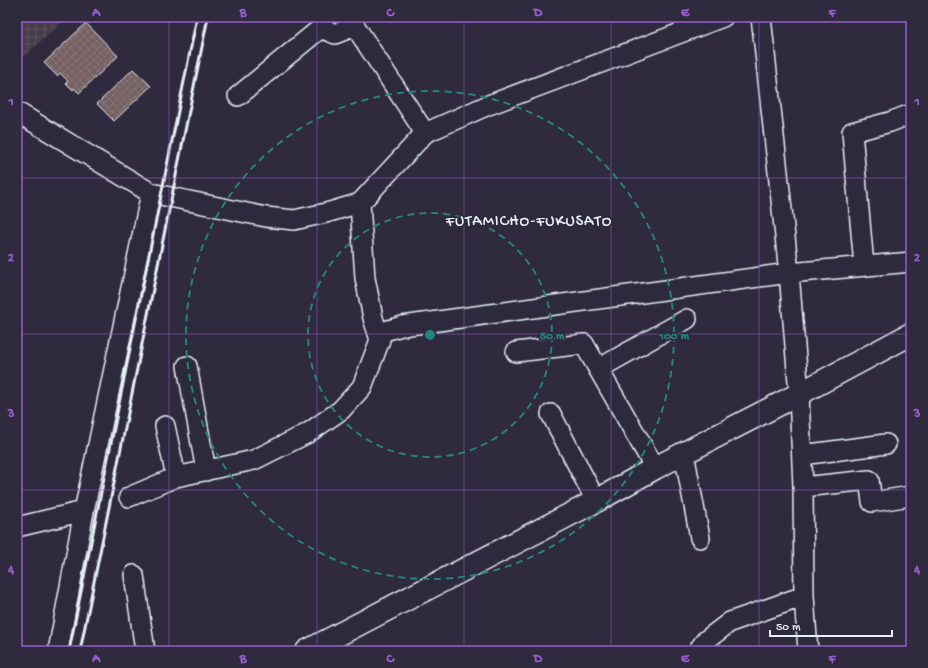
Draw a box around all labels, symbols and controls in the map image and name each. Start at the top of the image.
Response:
text: A [91,6,101,21]
text: B [239,6,248,21]
text: C [385,6,395,21]
text: D [533,6,543,21]
text: E [681,6,690,21]
text: F [828,6,837,21]
text: 1 [7,95,14,110]
text: 1 [913,95,920,110]
district label: FUTAMICHO-FUKUSATO [445,213,612,232]
text: 2 [8,251,15,266]
text: 2 [914,251,921,266]
centre of rings [423,328,437,342]
text: 50 m [540,330,565,344]
text: 100 m [658,330,689,344]
text: 3 [7,407,15,422]
text: 3 [913,407,921,422]
text: 4 [7,563,15,578]
text: 4 [913,563,921,578]
scale bar [770,612,892,638]
text: 50 m [776,621,801,635]
text: A [91,652,101,667]
text: B [239,652,248,667]
text: C [385,652,395,667]
text: D [533,652,543,667]
text: E [681,652,690,667]
text: F [828,652,837,667]

